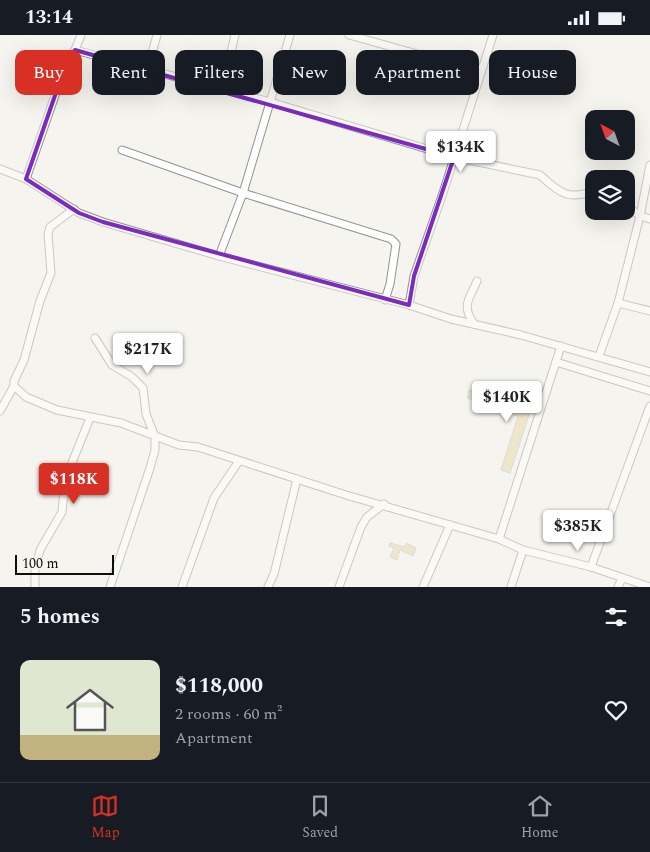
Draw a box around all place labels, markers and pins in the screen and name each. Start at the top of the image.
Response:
pin: $134K [426,131,496,173]
pin: $217K [113,333,183,375]
pin: $140K [472,381,542,423]
pin: $118K [39,463,109,505]
pin: $385K [543,509,613,552]

